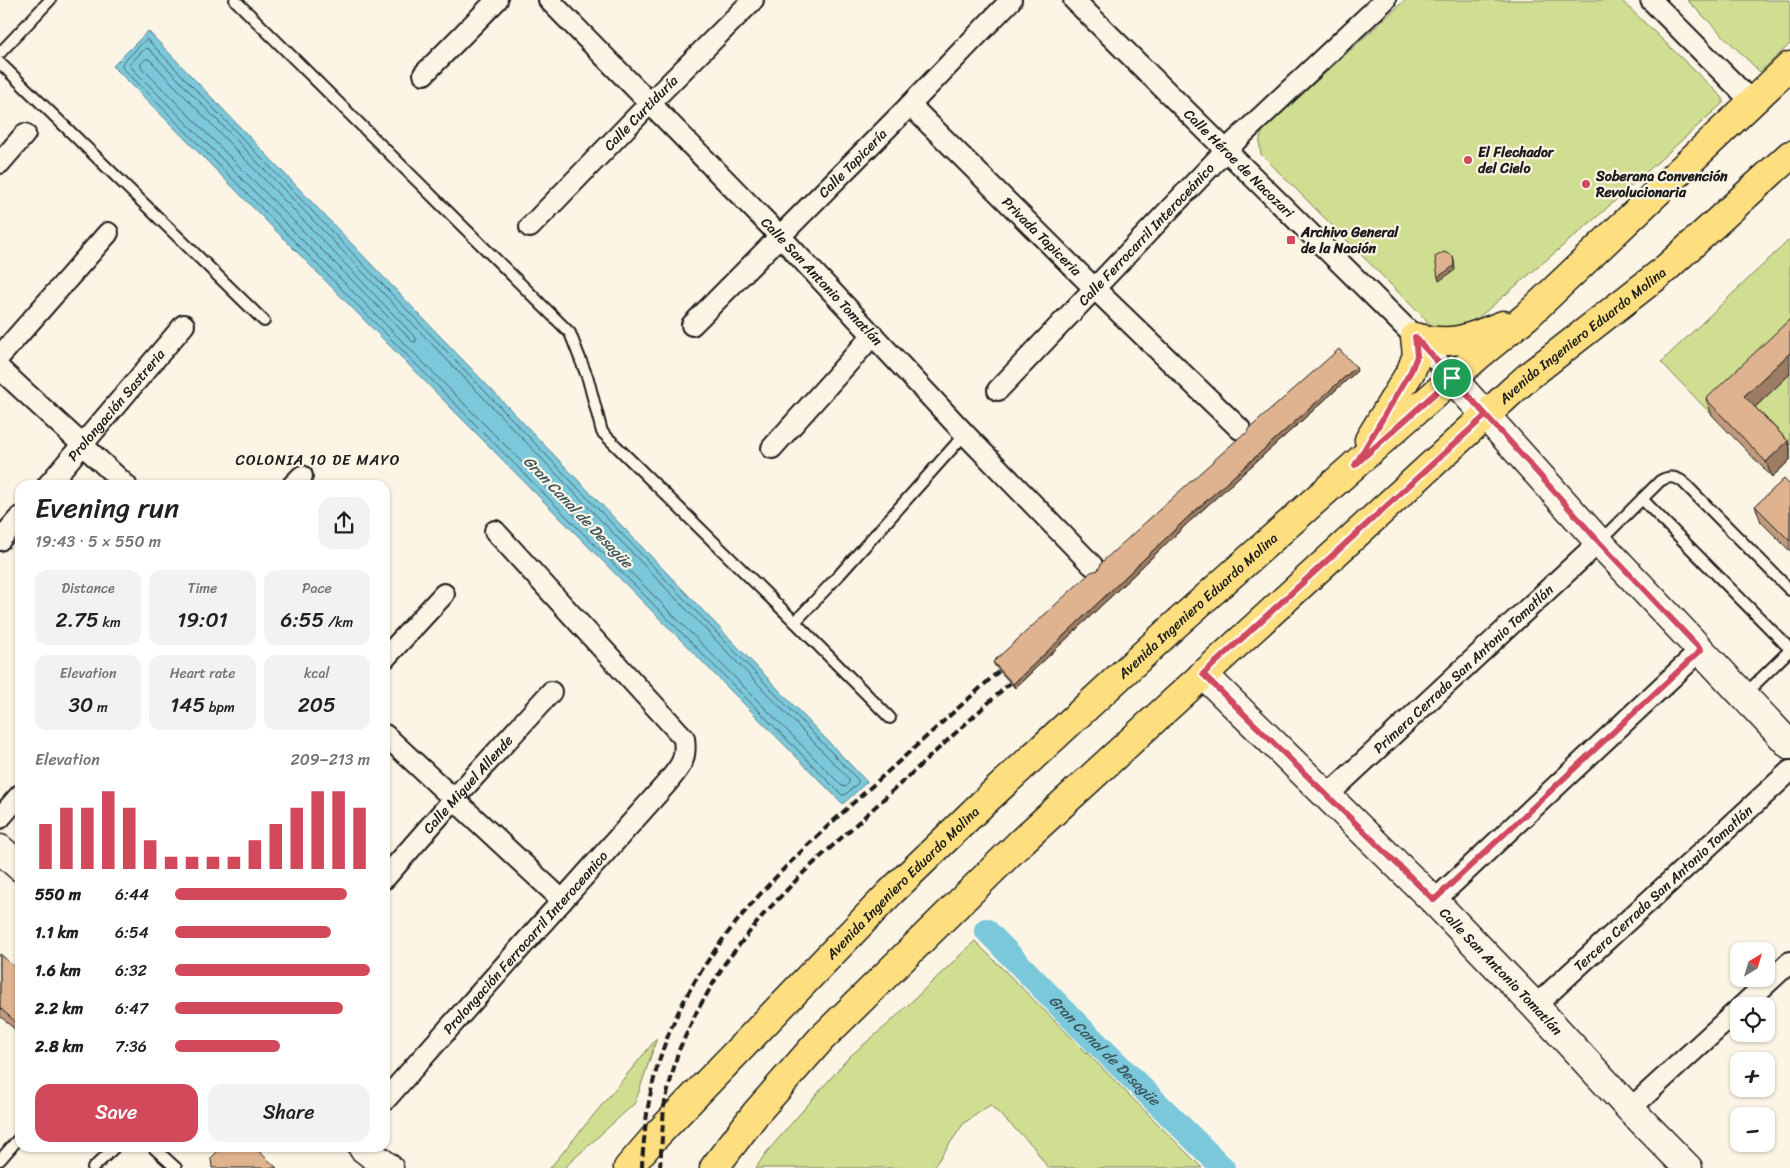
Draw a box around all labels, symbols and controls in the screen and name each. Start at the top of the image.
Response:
street label: Calle Curtiduría [598,69,684,157]
street label: Calle Héroe de Nacozari [1177,103,1301,225]
street label: Calle Tapicería [812,123,893,204]
place label: El Flechador del Cielo [1478,140,1555,181]
marker: El Flechador del Cielo [1462,154,1474,166]
street label: Calle Ferrocarril Interoceánico [1072,157,1221,312]
place label: Soberana Convención Revolucionaria [1595,164,1728,205]
marker: Soberana Convención Revolucionaria [1580,178,1592,190]
street label: Privada Tapiceria [995,191,1088,283]
street label: Calle San Antonio Tomatlán [754,211,889,352]
place label: Archivo General de la Nación [1300,220,1399,261]
marker: Archivo General de la Nación [1285,234,1297,246]
street label: Avenida Ingeniero Eduardo Molina [1492,261,1672,411]
street label: Prolongación Sastreria [61,343,172,467]
pin [1431,357,1473,399]
icon: arrive [1438,364,1466,392]
district label: COLONIA 10 DE MAYO [236,447,400,473]
water label: Gran Canal de Desagüe [517,449,640,576]
text: Evening run [35,483,179,532]
button: share [318,497,370,549]
text: 19:43 · 5 × 550 m [35,527,161,556]
street label: Avenida Ingeniero Eduardo Molina [1111,527,1284,686]
text: Distance [62,576,115,601]
text: Time [188,576,217,601]
text: Pace [302,576,332,601]
street label: Primera Cerrada San Antonio Tomatlán [1368,578,1560,760]
text: 2.75 [56,601,99,639]
text: 19:01 [177,601,228,639]
text: 6:55 [280,601,324,639]
text: km [99,610,121,635]
text: /km [324,610,353,635]
text: Elevation [60,661,117,686]
text: Heart rate [170,661,235,686]
text: kcal [304,661,330,686]
text: 30 [69,686,93,724]
text: 145 [170,686,205,724]
text: 205 [298,686,336,724]
text: m [93,695,108,720]
text: bpm [205,695,235,720]
street label: Calle Miguel Allende [417,729,519,840]
text: Elevation [35,745,100,774]
text: 209–213 m [290,745,370,774]
street label: Tercera Cerrada San Antonio Tomatlán [1568,799,1759,978]
street label: Avenida Ingeniero Eduardo Molina [819,800,986,966]
street label: Prolongación Ferrocarril Interoceanico [437,845,614,1040]
text: 550 m [35,880,81,909]
text: 6:44 [115,880,149,909]
street label: Calle San Antonio Tomatlán [1433,901,1569,1042]
text: 1.1 km [35,918,79,947]
text: 6:54 [115,918,149,947]
north arrow [1730,942,1775,988]
map controls [1730,942,1775,1152]
text: 1.6 km [35,956,81,985]
text: 6:32 [115,956,147,985]
water label: Gran Canal de Desagüe [1042,989,1167,1113]
text: 2.2 km [35,994,83,1023]
text: 6:47 [115,994,148,1023]
button: locate [1730,997,1775,1042]
text: 2.8 km [35,1032,84,1061]
text: 7:36 [115,1032,147,1061]
button: + [1730,1052,1775,1097]
button: Save [35,1084,198,1142]
button: Share [208,1084,370,1142]
button: − [1730,1107,1775,1152]

